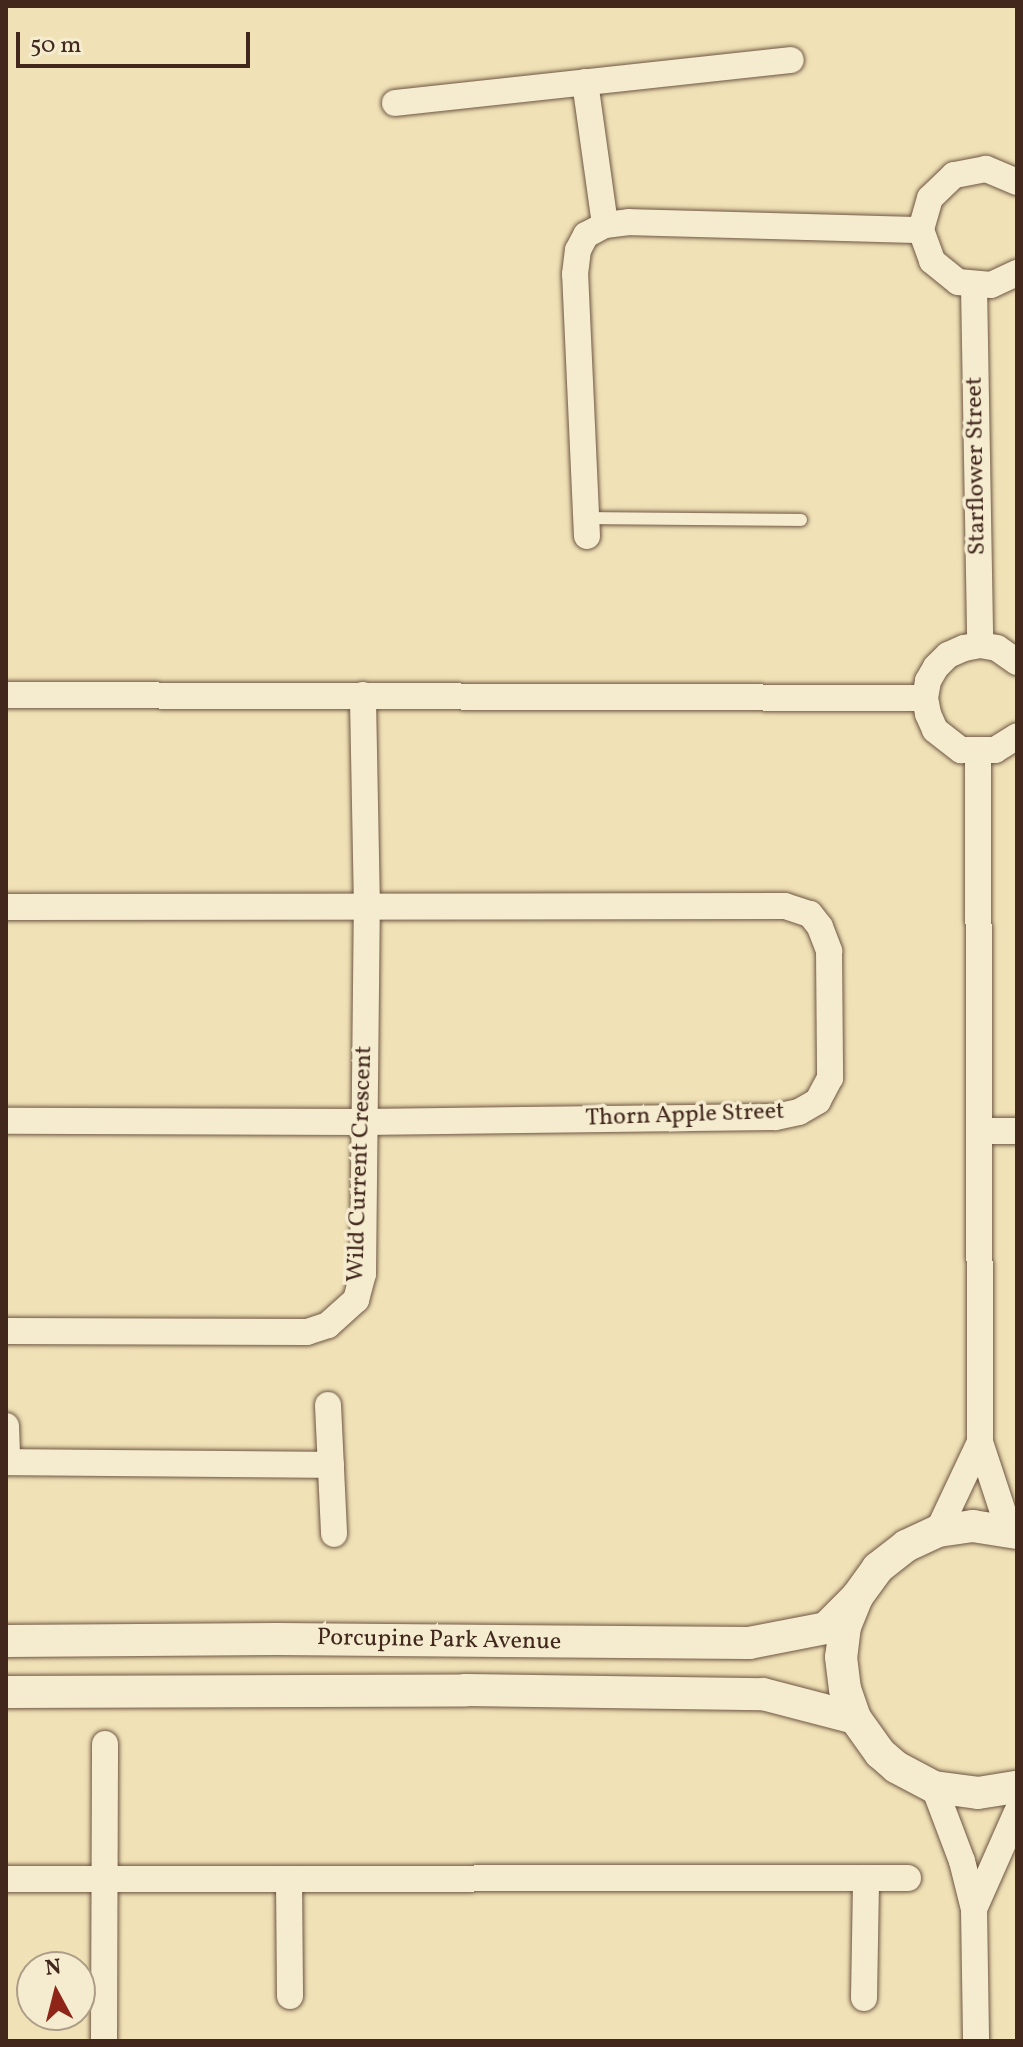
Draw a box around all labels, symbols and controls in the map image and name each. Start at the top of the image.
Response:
scale bar [20,16,254,66]
text: 50 m [30,29,82,63]
street label: Starflower Street [961,376,993,556]
street label: Wild Current Crescent [342,1045,380,1283]
street label: Thorn Apple Street [585,1098,785,1134]
street label: Porcupine Park Avenue [317,1624,561,1658]
north arrow [16,1951,96,2031]
text: N [43,1952,63,1985]

